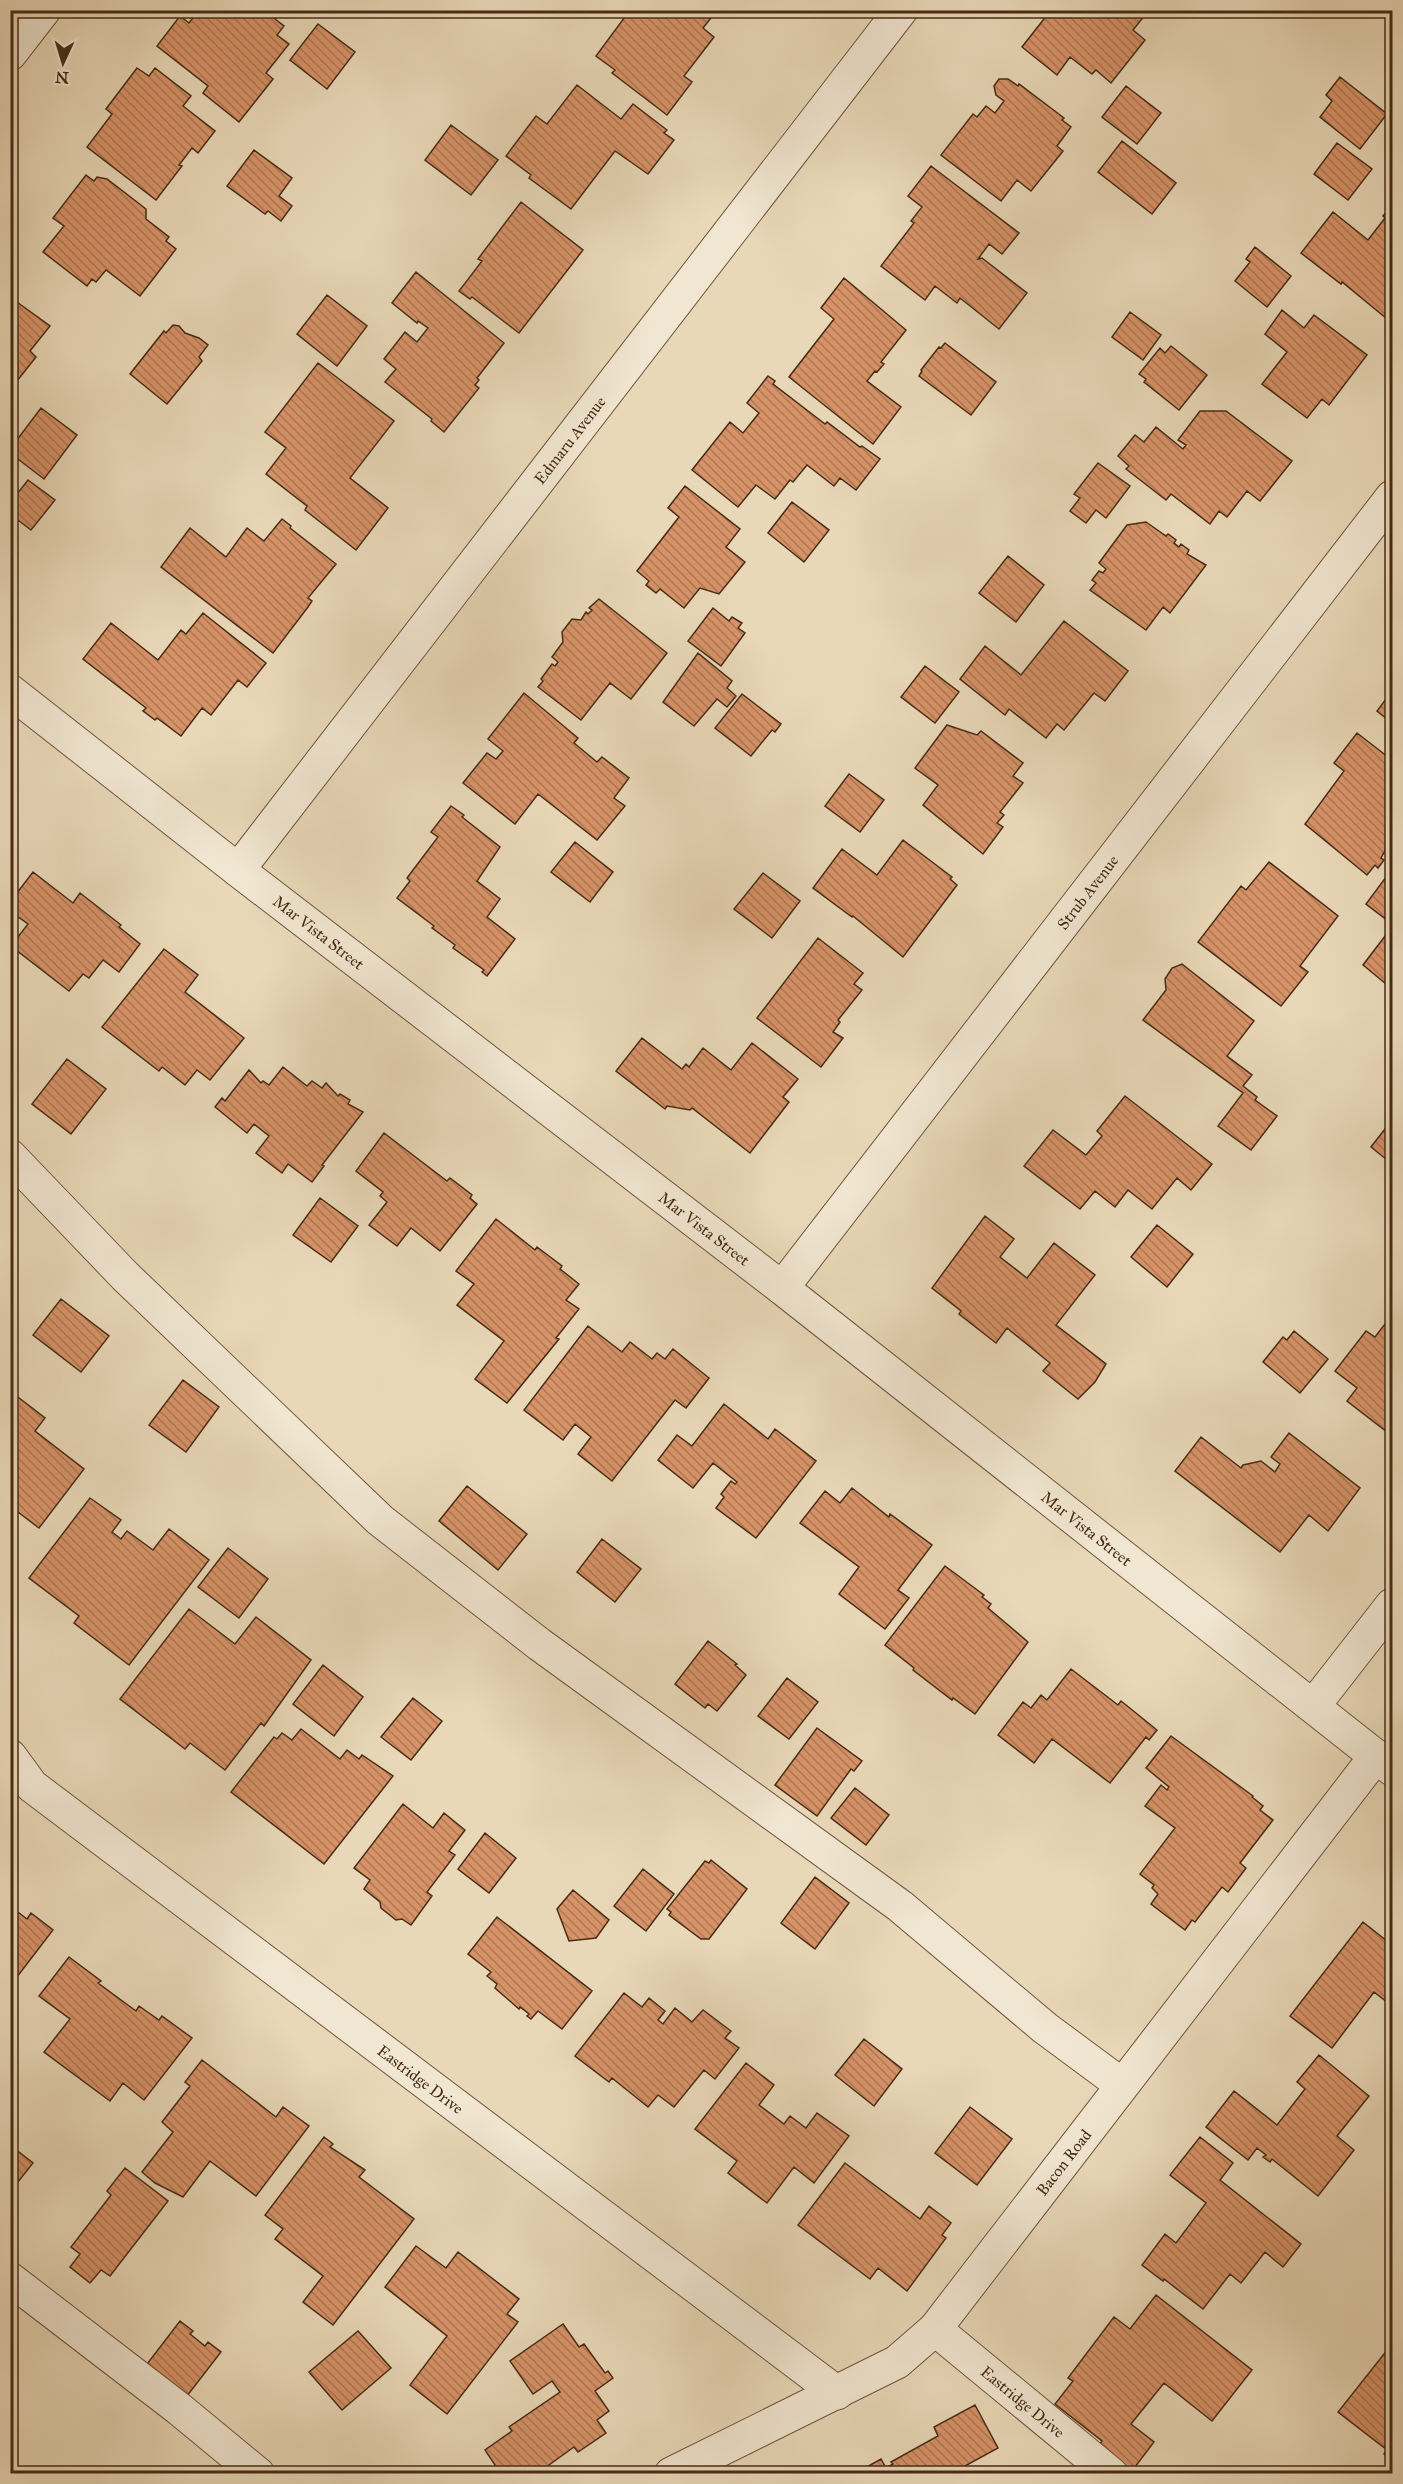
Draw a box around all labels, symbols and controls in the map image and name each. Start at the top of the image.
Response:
north arrow [33,33,93,93]
text: N [54,67,69,87]
street label: Edmaru Avenue [530,392,610,488]
street label: Strub Avenue [1053,851,1122,933]
street label: Mar Vista Street [270,891,369,973]
street label: Mar Vista Street [655,1187,754,1270]
street label: Mar Vista Street [1038,1487,1136,1570]
street label: Eastridge Drive [374,2041,468,2118]
street label: Bacon Road [1032,2125,1095,2199]
street label: Eastridge Drive [977,2361,1069,2442]

